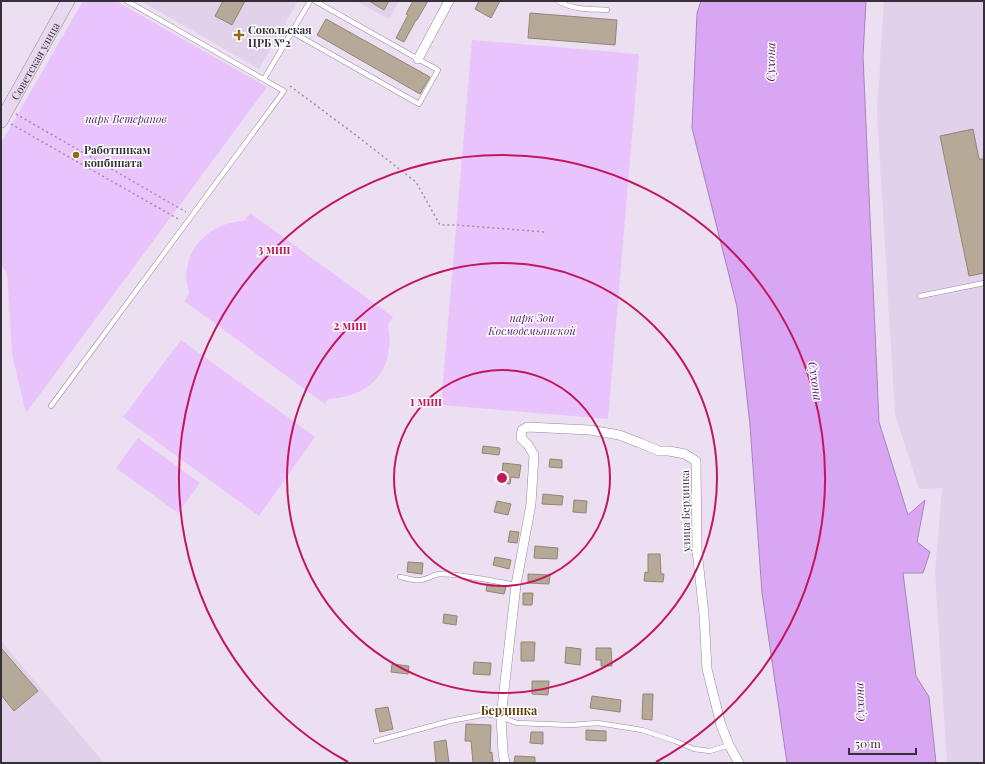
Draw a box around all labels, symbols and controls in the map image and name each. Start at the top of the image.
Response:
street label: Советская улица [7,19,63,102]
place label: Сокольская ЦРБ №2 [248,22,312,50]
marker: Сокольская ЦРБ №2 [233,29,245,41]
water label: Сухона [762,42,778,82]
park label: парк Ветеранов [85,111,167,126]
place label: Работникам конбината [84,142,150,170]
marker: Работникам конбината [71,150,81,160]
text: 3 мин [257,241,291,257]
park label: парк Зои Космодемьянской [487,310,576,338]
text: 2 мин [333,317,367,333]
water label: Сухона [805,360,827,402]
text: 1 мин [410,393,442,409]
street label: улица Бердинка [677,469,693,553]
centre of rings [495,471,509,485]
water label: Сухона [850,682,868,722]
district label: Бердинка [481,702,538,718]
scale bar [849,730,916,756]
text: 50 m [855,735,881,751]

